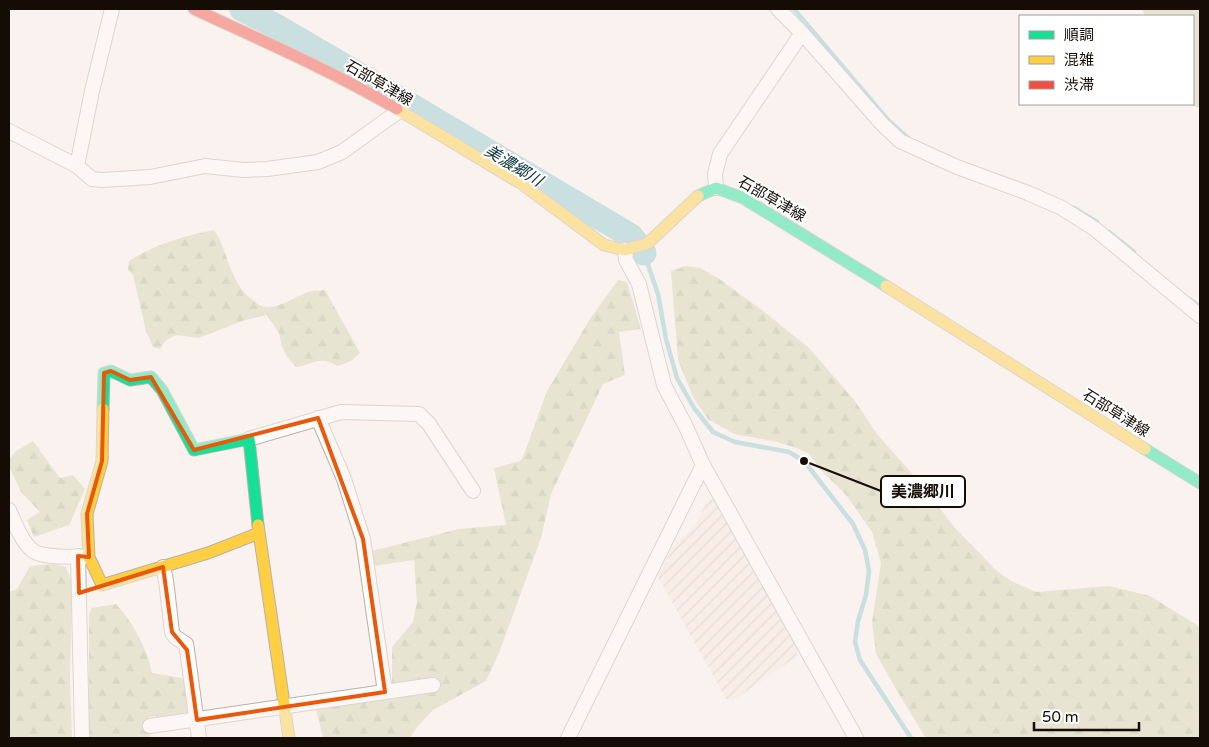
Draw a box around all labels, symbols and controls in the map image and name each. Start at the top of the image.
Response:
legend [1019,15,1194,105]
text: 順調 [1064,26,1094,44]
text: 混雑 [1064,51,1094,69]
street label: 石部草津線 [342,56,416,110]
text: 渋滞 [1064,76,1094,94]
water label: 美濃郷川 [481,141,548,192]
street label: 石部草津線 [735,172,809,226]
street label: 石部草津線 [1079,385,1153,441]
callout: 美濃郷川 [881,476,965,507]
text: 美濃郷川 [891,482,955,502]
scale bar [1034,700,1139,732]
text: 50 m [1042,708,1079,726]

